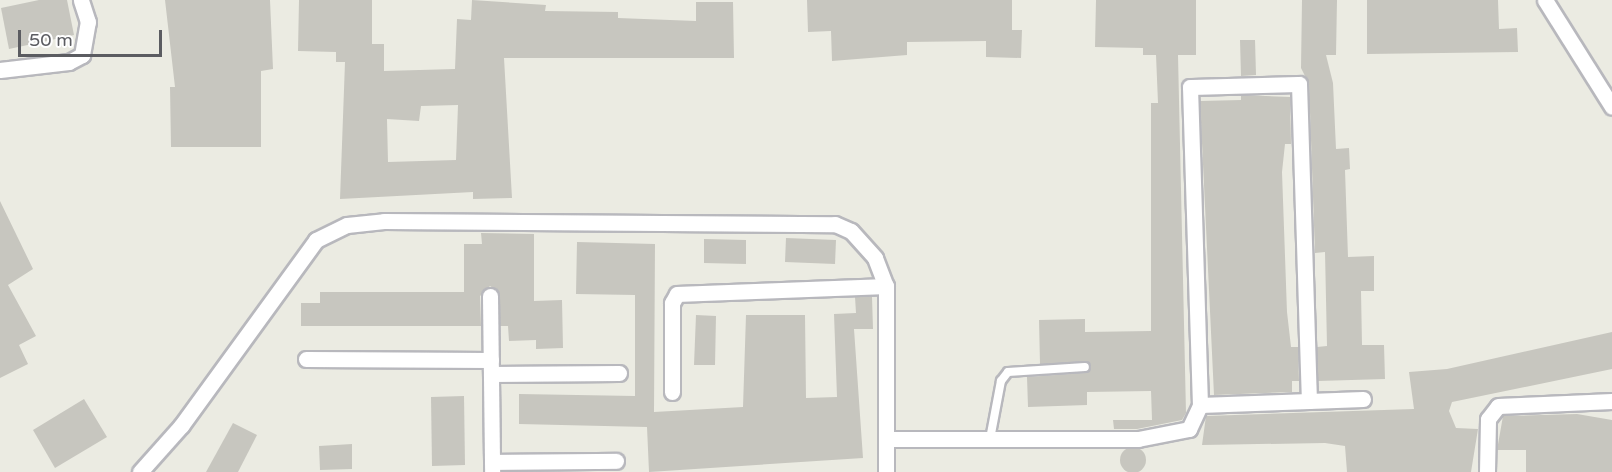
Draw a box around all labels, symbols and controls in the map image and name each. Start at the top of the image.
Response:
scale bar [21,18,165,56]
text: 50 m [29,29,73,51]

